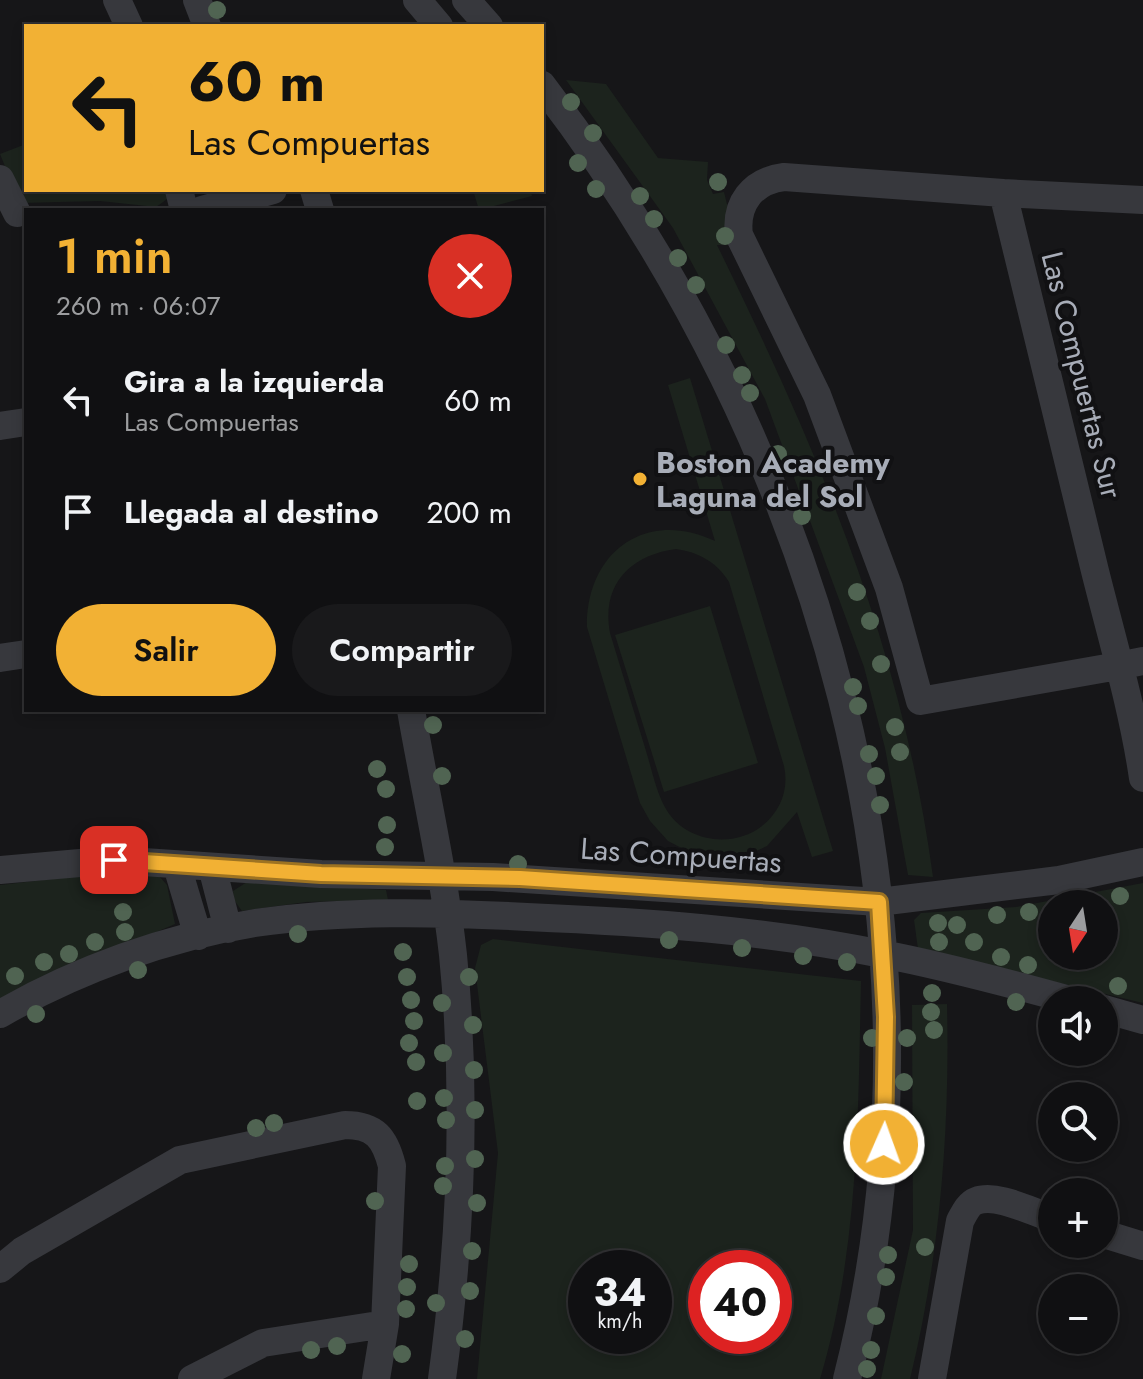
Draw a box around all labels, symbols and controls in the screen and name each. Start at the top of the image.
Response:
text: 60 m [188,41,325,122]
icon: left [56,56,160,160]
text: Las Compuertas [188,116,430,168]
text: 1 min [56,222,173,291]
button: close [428,234,512,318]
street label: Las Compuertas Sur [1031,247,1134,504]
text: 260 m · 06:07 [56,287,220,325]
text: Gira a la izquierda [124,360,384,403]
icon: left [56,378,100,422]
text: 60 m [444,379,512,422]
text: Las Compuertas [124,403,299,441]
place label: Boston Academy Laguna del Sol [656,441,890,518]
marker: Boston Academy Laguna del Sol [631,470,649,488]
icon: arrive [56,490,100,534]
text: Llegada al destino [124,491,379,534]
text: 200 m [427,491,512,534]
button: Salir [56,604,276,696]
button: Compartir [292,604,512,696]
pin [80,826,148,894]
street label: Las Compuertas [579,827,783,883]
icon: arrive [92,838,136,882]
north arrow [1038,890,1118,970]
map controls [1038,890,1118,1354]
button: sound [1038,986,1118,1066]
button: search [1038,1082,1118,1162]
position arrow [842,1102,926,1186]
button: + [1038,1178,1118,1258]
speed limit sign: 40 [688,1250,792,1354]
text: 34 [594,1263,646,1321]
button: − [1038,1274,1118,1354]
text: km/h [597,1307,643,1336]

